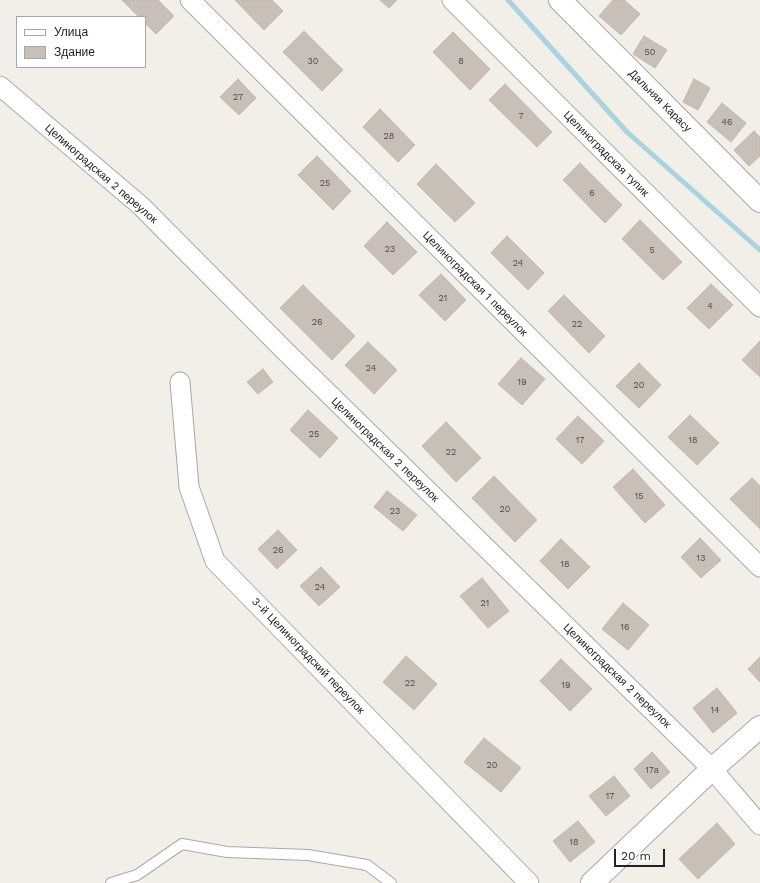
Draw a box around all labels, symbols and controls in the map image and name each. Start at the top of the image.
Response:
legend [16,16,146,68]
text: Улица [54,25,88,39]
text: Здание [54,45,95,59]
house number: 50 [645,47,655,57]
house number: 30 [308,56,318,66]
house number: 8 [458,56,464,66]
street label: Дальняя Карасу [626,67,694,135]
house number: 27 [233,92,243,102]
street label: Целиноградская тупик [561,109,651,199]
house number: 7 [518,111,524,121]
house number: 46 [722,117,732,127]
street label: Целиноградская 2 переулок [42,122,160,226]
house number: 28 [384,131,394,141]
house number: 25 [320,178,330,188]
house number: 6 [589,188,595,198]
street label: Целиноградская 1 переулок [420,229,530,339]
house number: 23 [385,244,395,254]
house number: 5 [649,245,655,255]
house number: 24 [513,258,523,268]
house number: 21 [439,293,447,303]
house number: 4 [707,301,713,311]
house number: 26 [312,317,322,327]
house number: 22 [572,319,582,329]
house number: 24 [366,363,376,373]
house number: 19 [517,377,527,387]
house number: 20 [634,380,644,390]
street label: Целиноградская 2 переулок [328,395,442,505]
house number: 25 [309,429,319,439]
house number: 17 [576,435,584,445]
house number: 18 [688,435,698,445]
house number: 22 [446,447,456,457]
house number: 15 [635,491,643,501]
house number: 20 [500,504,510,514]
house number: 23 [390,506,400,516]
house number: 26 [273,545,283,555]
house number: 13 [697,553,705,563]
house number: 18 [560,559,570,569]
house number: 24 [315,582,325,592]
street label: 3-й Целиноградский переулок [249,595,367,717]
house number: 21 [481,598,489,608]
street label: Целиноградская 2 переулок [560,621,674,731]
house number: 16 [621,622,629,632]
house number: 22 [405,678,415,688]
house number: 19 [561,680,571,690]
house number: 14 [710,705,720,715]
house number: 20 [487,760,497,770]
house number: 17а [645,765,659,775]
house number: 17 [606,791,614,801]
house number: 18 [569,837,579,847]
scale bar [616,841,667,867]
text: 20 m [621,849,651,863]

